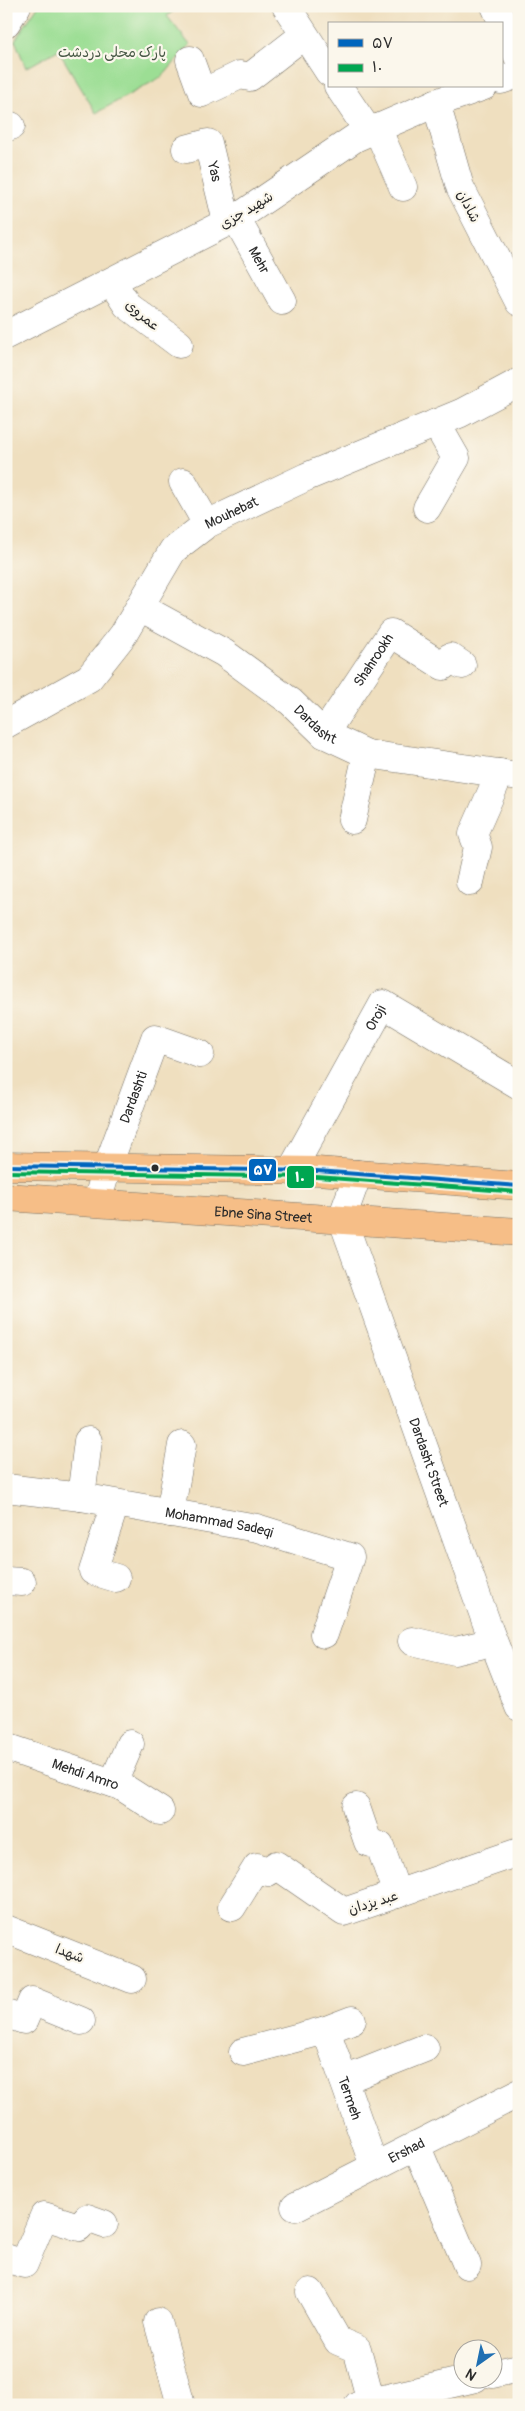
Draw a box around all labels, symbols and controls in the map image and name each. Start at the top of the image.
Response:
legend [328,22,502,88]
text: ۵۷ [372,34,393,53]
park label: پارک محلی دردشت [58,44,166,62]
text: ۱۰ [372,58,382,77]
street label: Yas [203,159,225,184]
street label: شادان [453,187,484,225]
street label: شهید جزی [216,188,276,233]
street label: Mehr [244,244,273,277]
street label: عمروی [122,296,163,335]
street label: Mouhebat [202,493,261,533]
street label: Shahrookh [350,630,397,690]
street label: Dardasht [290,701,340,748]
street label: Oroji [362,1002,390,1034]
street label: Dardashti [116,1068,151,1126]
line badge: ۵۷ [248,1158,277,1182]
text: ۵۷ [253,1162,273,1179]
unlabelled marker [150,1163,160,1173]
line badge: ۱۰ [286,1165,315,1189]
text: ۱۰ [295,1169,305,1186]
street label: Ebne Sina Street [214,1203,313,1227]
street label: Dardasht Street [405,1416,452,1509]
street label: Mohammad Sadeqi [164,1504,276,1542]
street label: Mehdi Amro [50,1755,121,1794]
street label: عبد یزدان [346,1887,400,1918]
street label: شهدا [53,1940,87,1967]
street label: Termeh [334,2074,365,2122]
street label: Ershad [386,2134,428,2167]
north arrow [452,2338,502,2388]
text: N [463,2365,480,2384]

